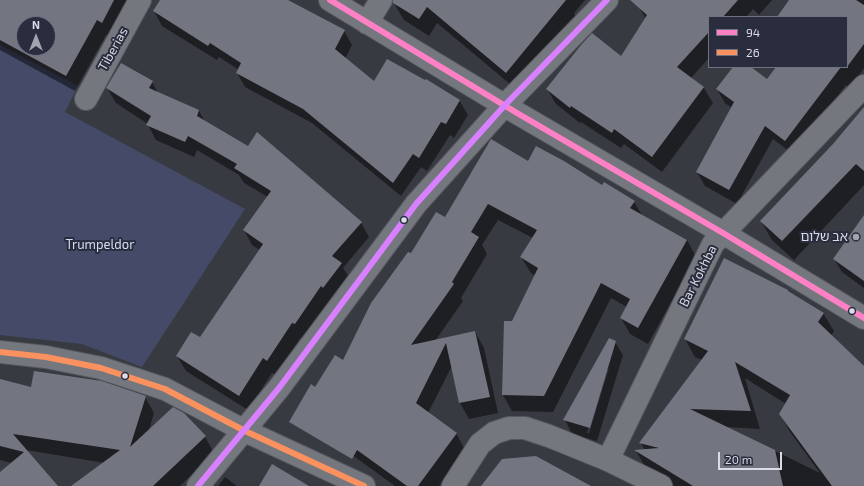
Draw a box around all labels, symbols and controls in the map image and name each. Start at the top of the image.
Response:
north arrow [16,16,56,56]
legend [708,16,848,68]
text: N [32,18,40,31]
street label: Tiberias [95,25,131,73]
text: 94 [746,25,760,39]
text: 26 [746,45,760,59]
unlabelled marker [399,215,409,225]
place label: אב שלום [800,229,848,245]
marker: אב שלום [851,232,861,242]
park label: Trumpeldor [66,237,134,253]
street label: Bar Kokhba [676,243,720,309]
unlabelled marker [847,306,857,316]
unlabelled marker [120,371,130,381]
scale bar [720,444,784,470]
text: 20 m [725,452,752,466]

